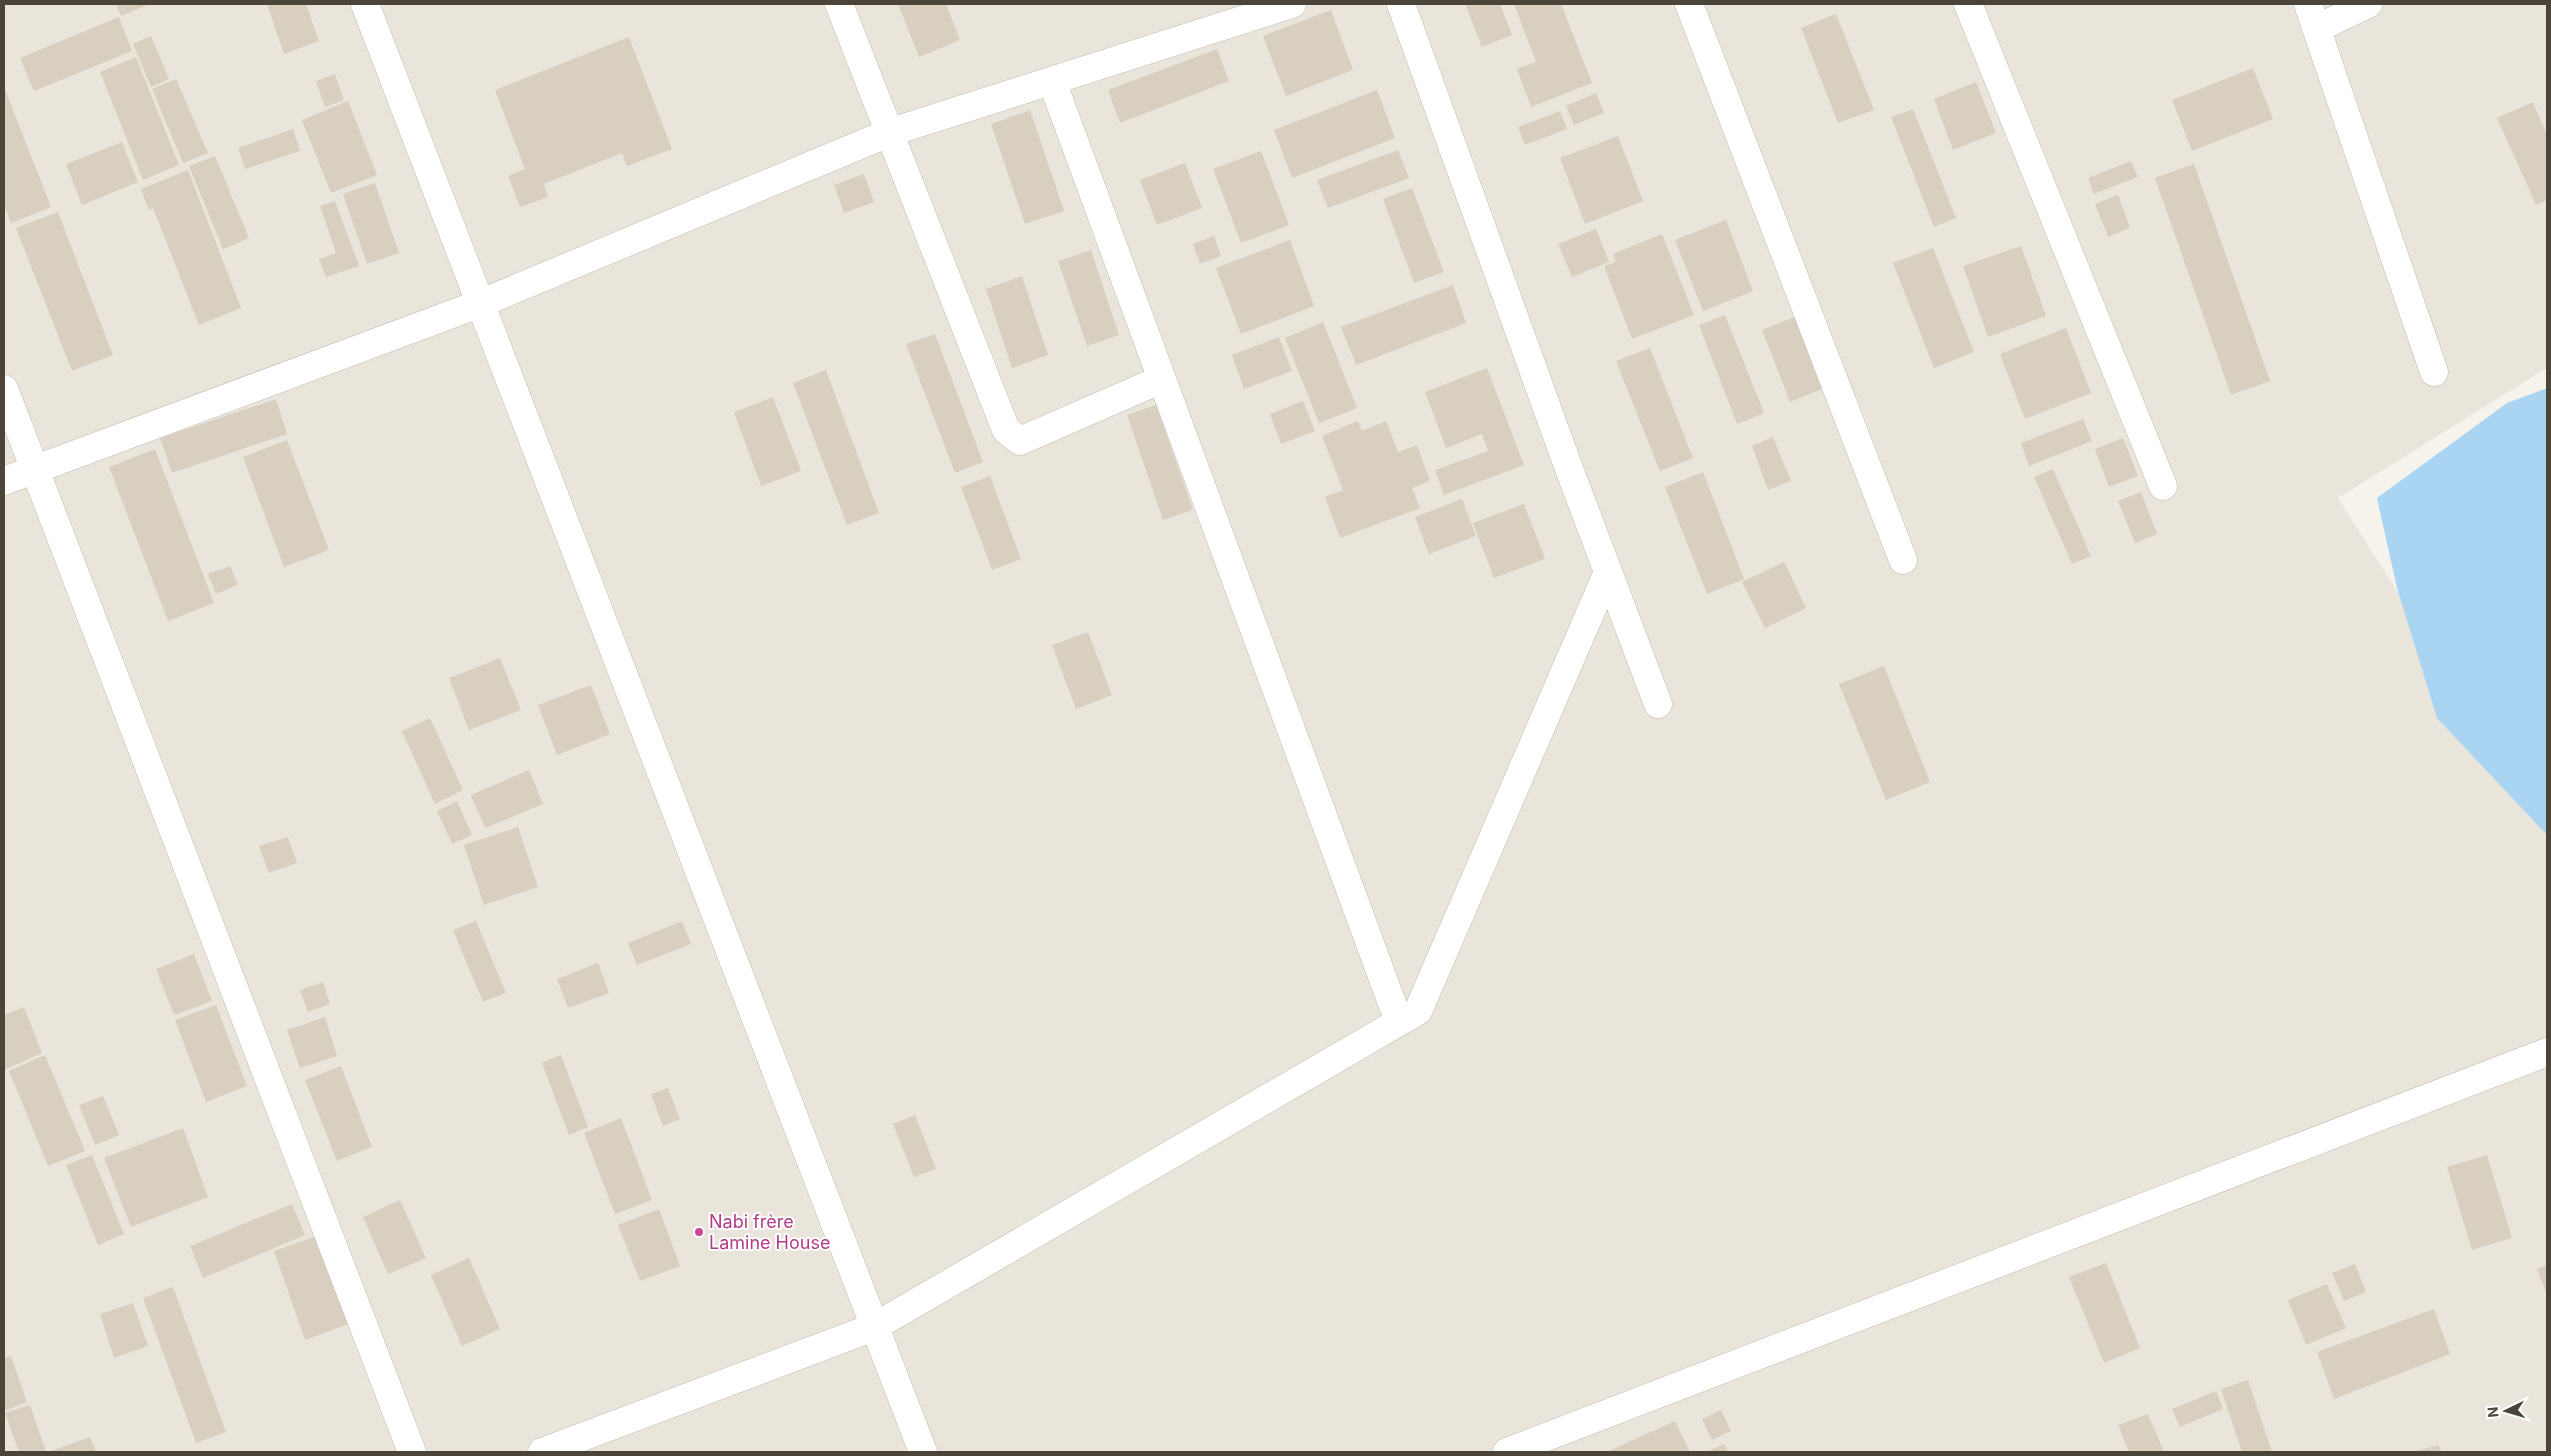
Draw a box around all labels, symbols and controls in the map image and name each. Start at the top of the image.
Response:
place label: Nabi frère Lamine House [709,1211,830,1253]
marker: Nabi frère Lamine House [693,1226,705,1238]
north arrow [2481,1386,2531,1436]
text: N [2484,1406,2501,1418]

